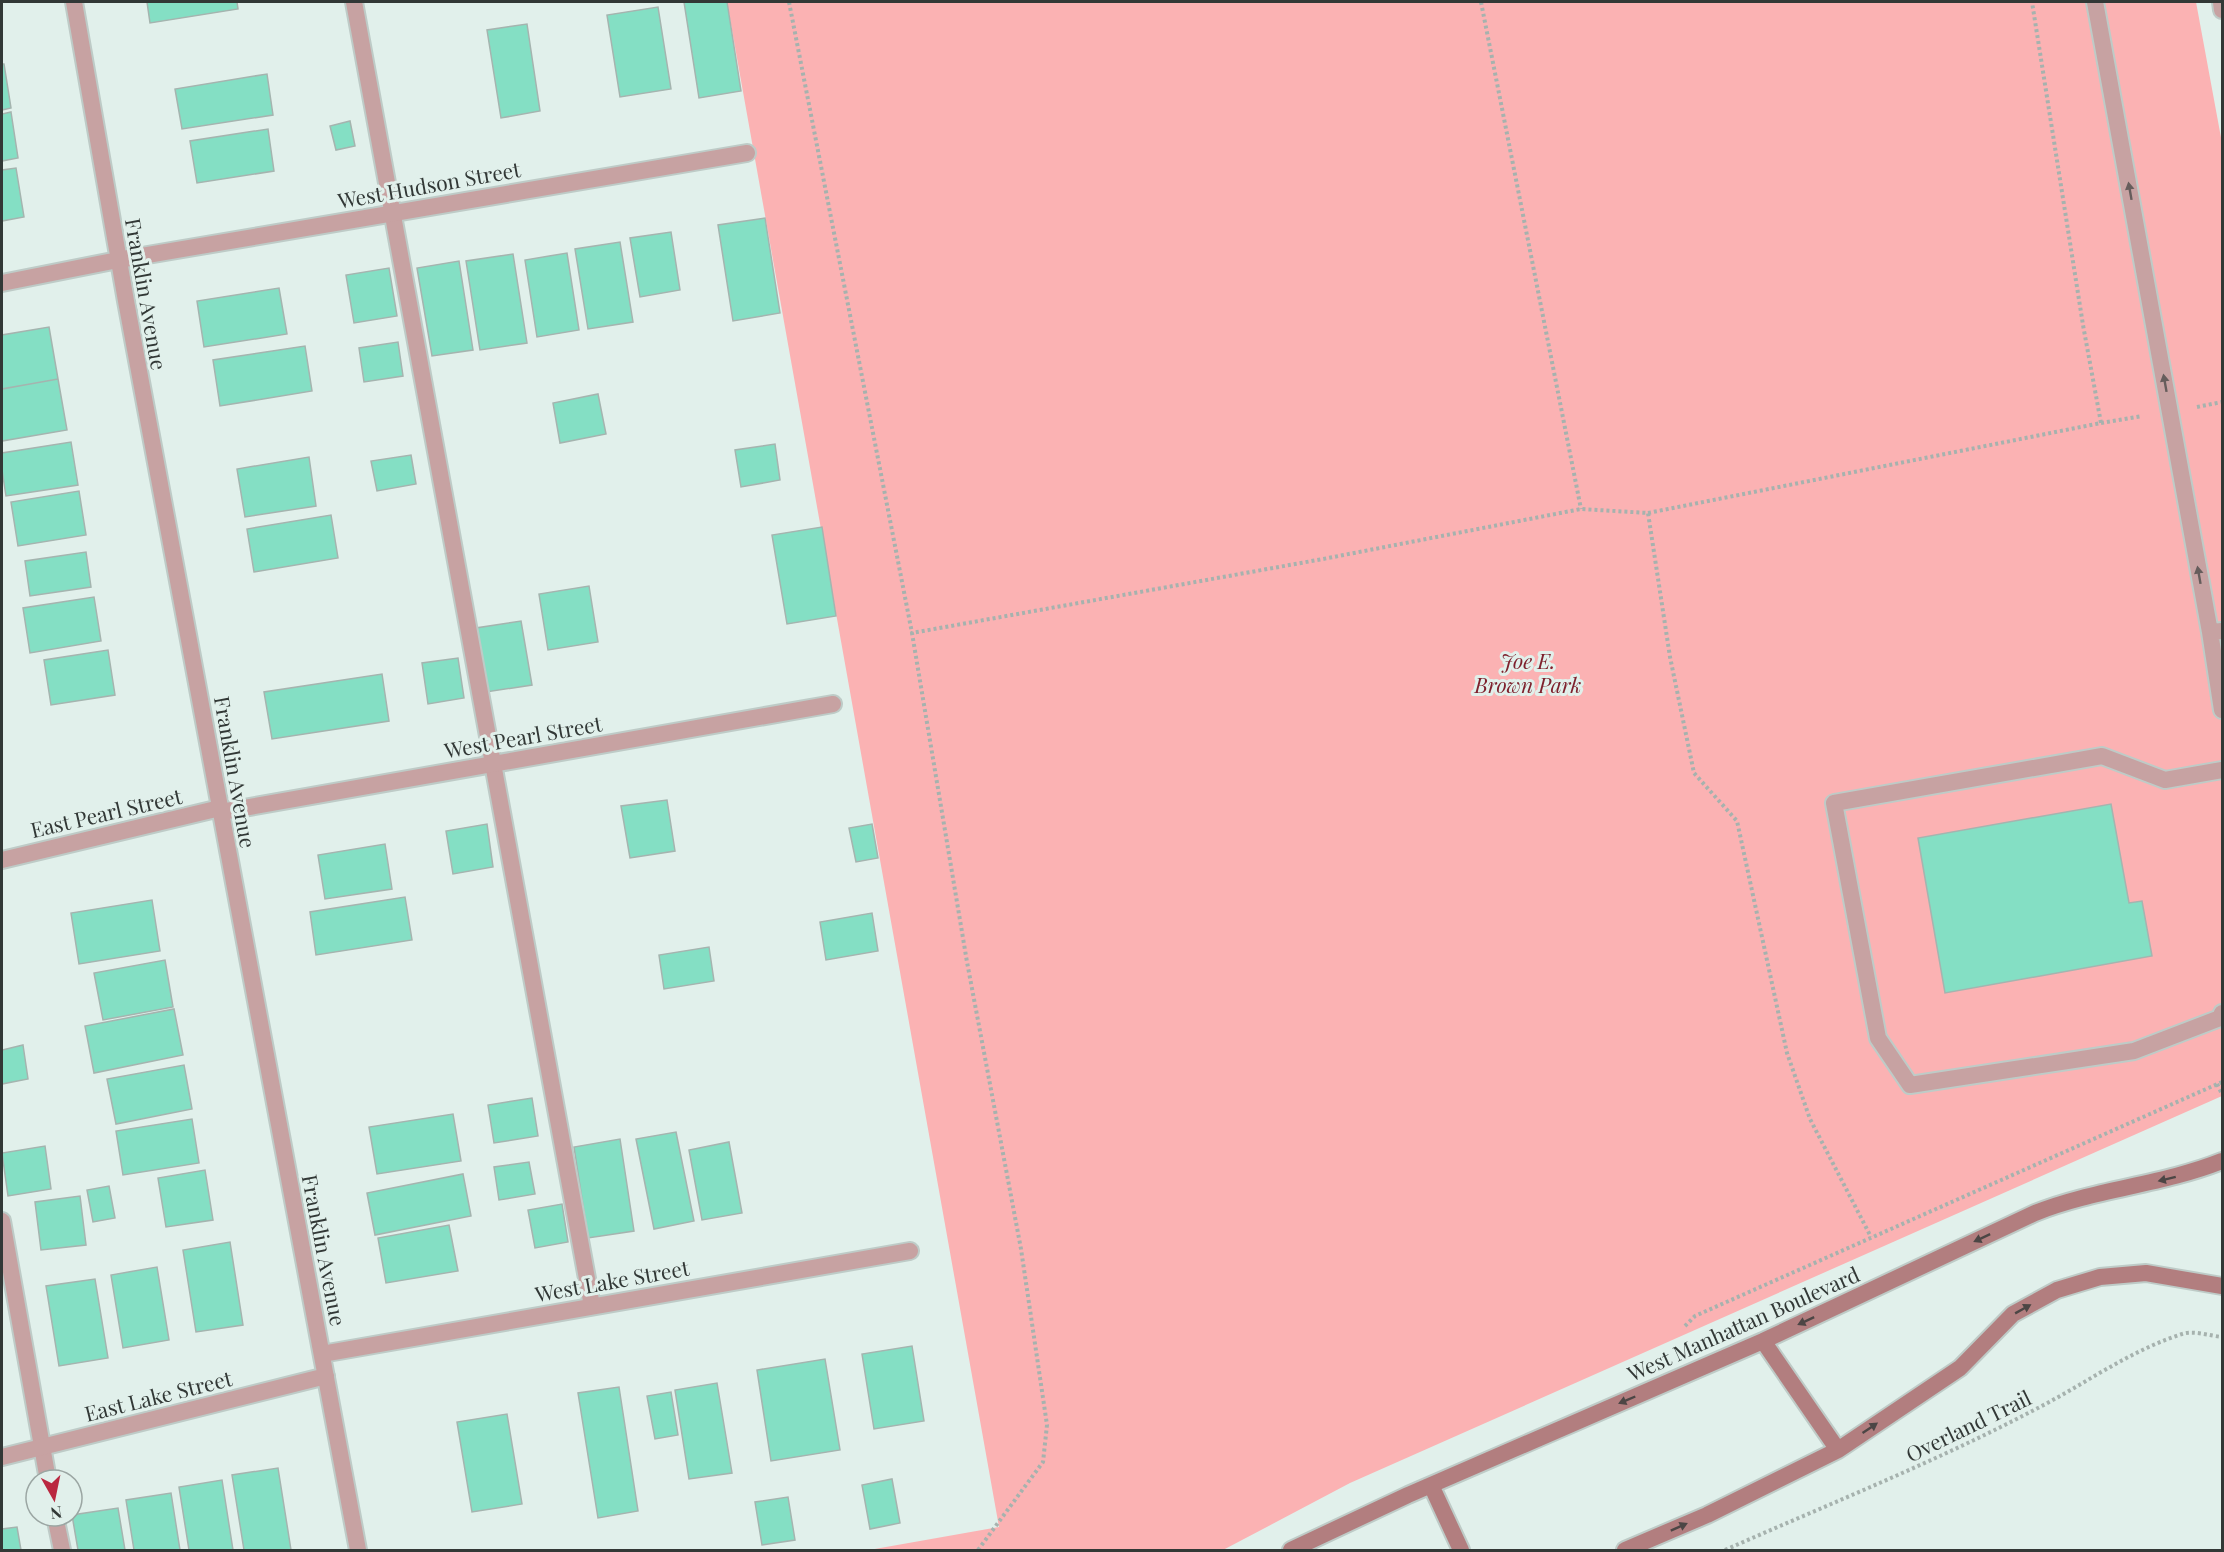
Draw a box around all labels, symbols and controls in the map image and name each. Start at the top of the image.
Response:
street label: West Hudson Street [334,154,523,214]
one-way arrow [2125,181,2134,200]
street label: Franklin Avenue [120,216,174,372]
one-way arrow [2160,373,2169,392]
one-way arrow [2194,565,2203,584]
park label: Joe E. Brown Park [1474,646,1582,698]
street label: Franklin Avenue [209,694,263,850]
street label: West Pearl Street [441,708,605,764]
street label: East Pearl Street [28,781,185,843]
street label: Franklin Avenue [297,1172,353,1328]
one-way arrow [2158,1174,2176,1184]
one-way arrow [1974,1234,1991,1243]
street label: West Lake Street [532,1253,692,1307]
street label: West Manhattan Boulevard [1622,1259,1863,1387]
one-way arrow [2015,1304,2032,1314]
one-way arrow [1797,1317,1814,1326]
street label: East Lake Street [81,1363,235,1427]
street label: Overland Trail [1901,1383,2035,1467]
one-way arrow [1618,1395,1636,1405]
one-way arrow [1862,1423,1878,1434]
north arrow [24,1468,84,1528]
text: N [49,1502,64,1525]
one-way arrow [1670,1522,1688,1532]

